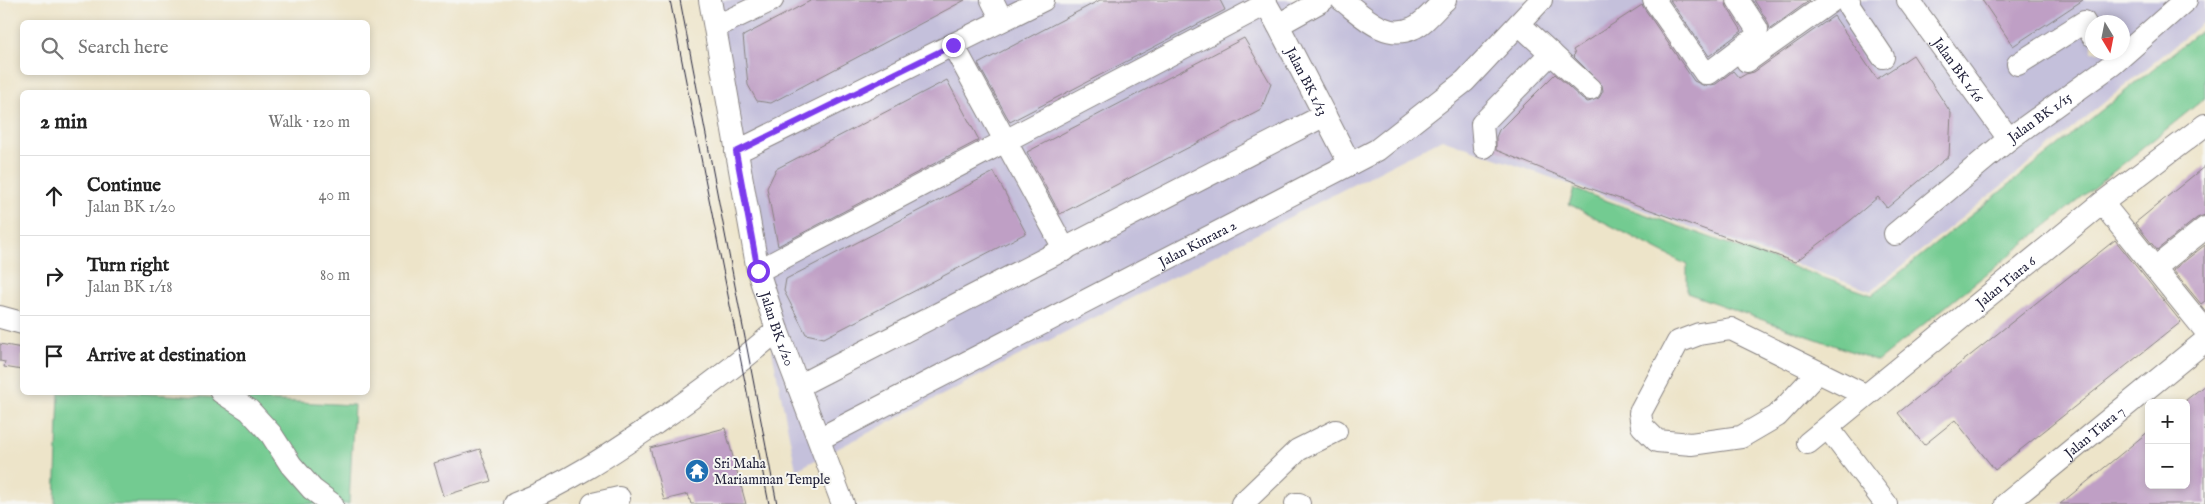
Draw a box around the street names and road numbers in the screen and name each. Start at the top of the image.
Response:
street label: Jalan BK 1/16 [1927,33,1988,107]
street label: Jalan BK 1/13 [1280,43,1331,119]
street label: Jalan BK 1/15 [2003,89,2076,148]
street label: Jalan Kinrara 2 [1154,216,1240,272]
street label: Jalan Tiara 6 [1971,252,2041,314]
street label: Jalan BK 1/20 [755,288,798,369]
street label: Jalan Tiara 7 [2059,403,2129,464]

